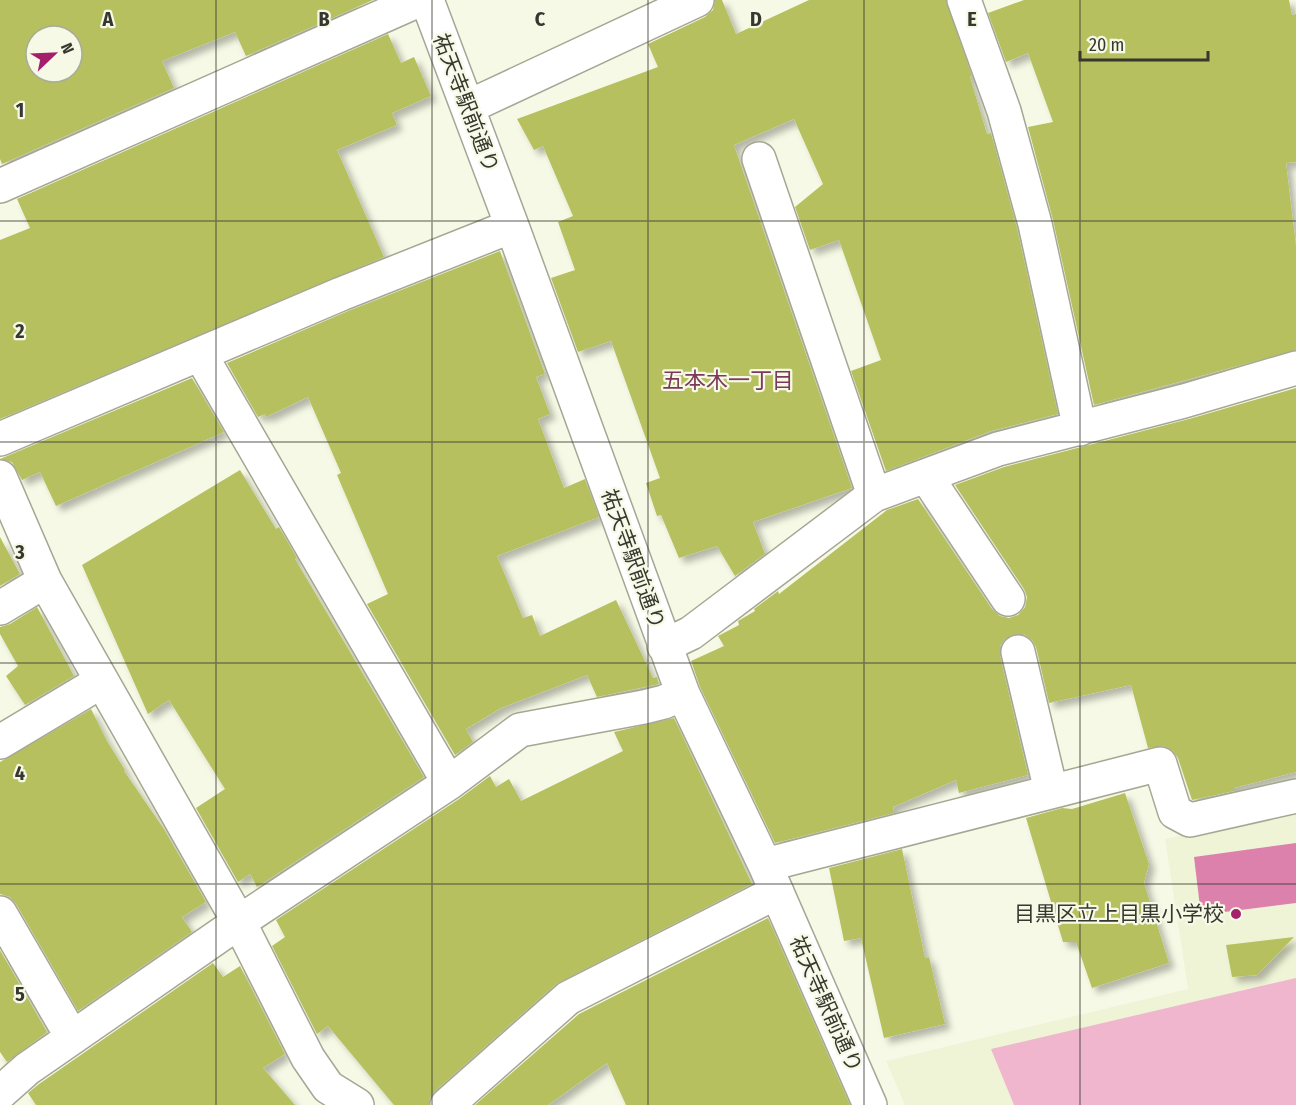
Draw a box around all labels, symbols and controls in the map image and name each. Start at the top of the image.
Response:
text: A [102,7,115,31]
text: B [318,7,330,31]
text: C [535,7,546,31]
text: D [750,7,762,31]
text: E [967,7,977,31]
north arrow [24,24,84,84]
scale bar [1080,24,1208,62]
street label: 祐天寺駅前通り [428,30,504,176]
text: 20 m [1089,34,1124,56]
text: N [57,40,78,56]
text: 1 [16,98,24,122]
text: 2 [14,319,25,343]
district label: 五本木一丁目 [662,367,794,394]
street label: 祐天寺駅前通り [596,485,670,633]
text: 3 [14,540,25,564]
text: 4 [15,761,25,785]
place label: 目黒区立上目黒小学校 [1014,901,1224,927]
marker: 目黒区立上目黒小学校 [1229,907,1243,921]
street label: 祐天寺駅前通り [784,932,868,1076]
text: 5 [15,982,25,1006]

